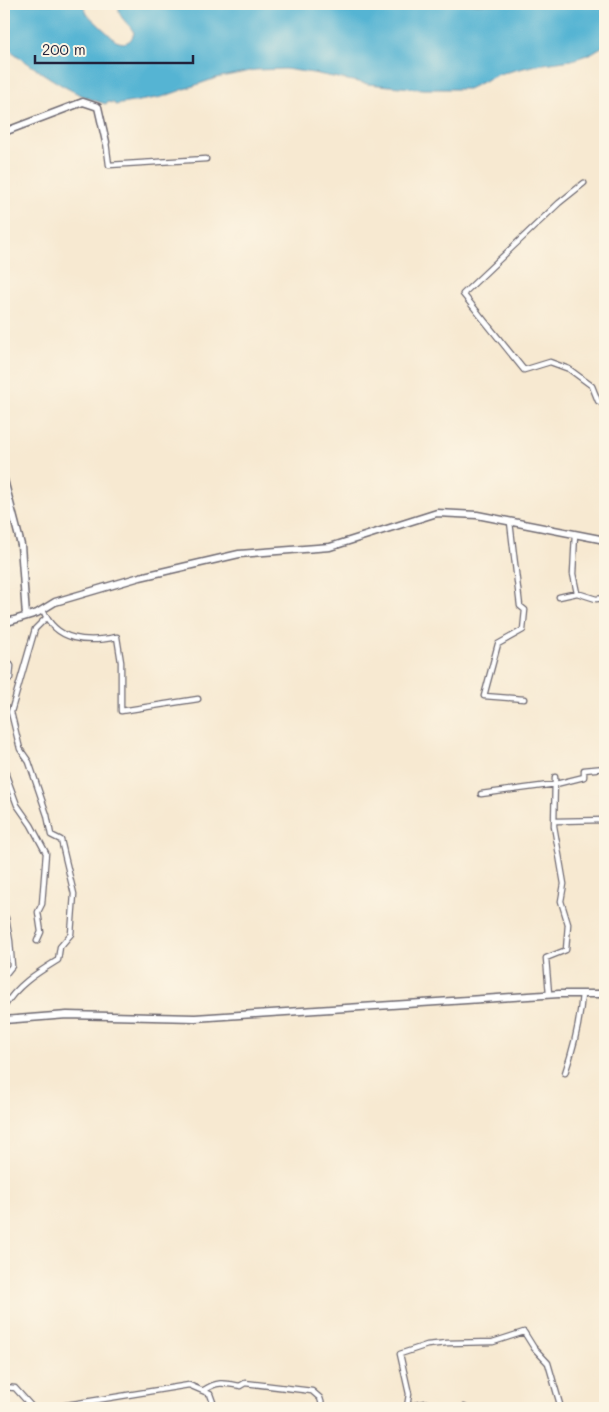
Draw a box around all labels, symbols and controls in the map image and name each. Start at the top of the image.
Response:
scale bar [35,32,192,64]
text: 200 m [42,39,86,59]

